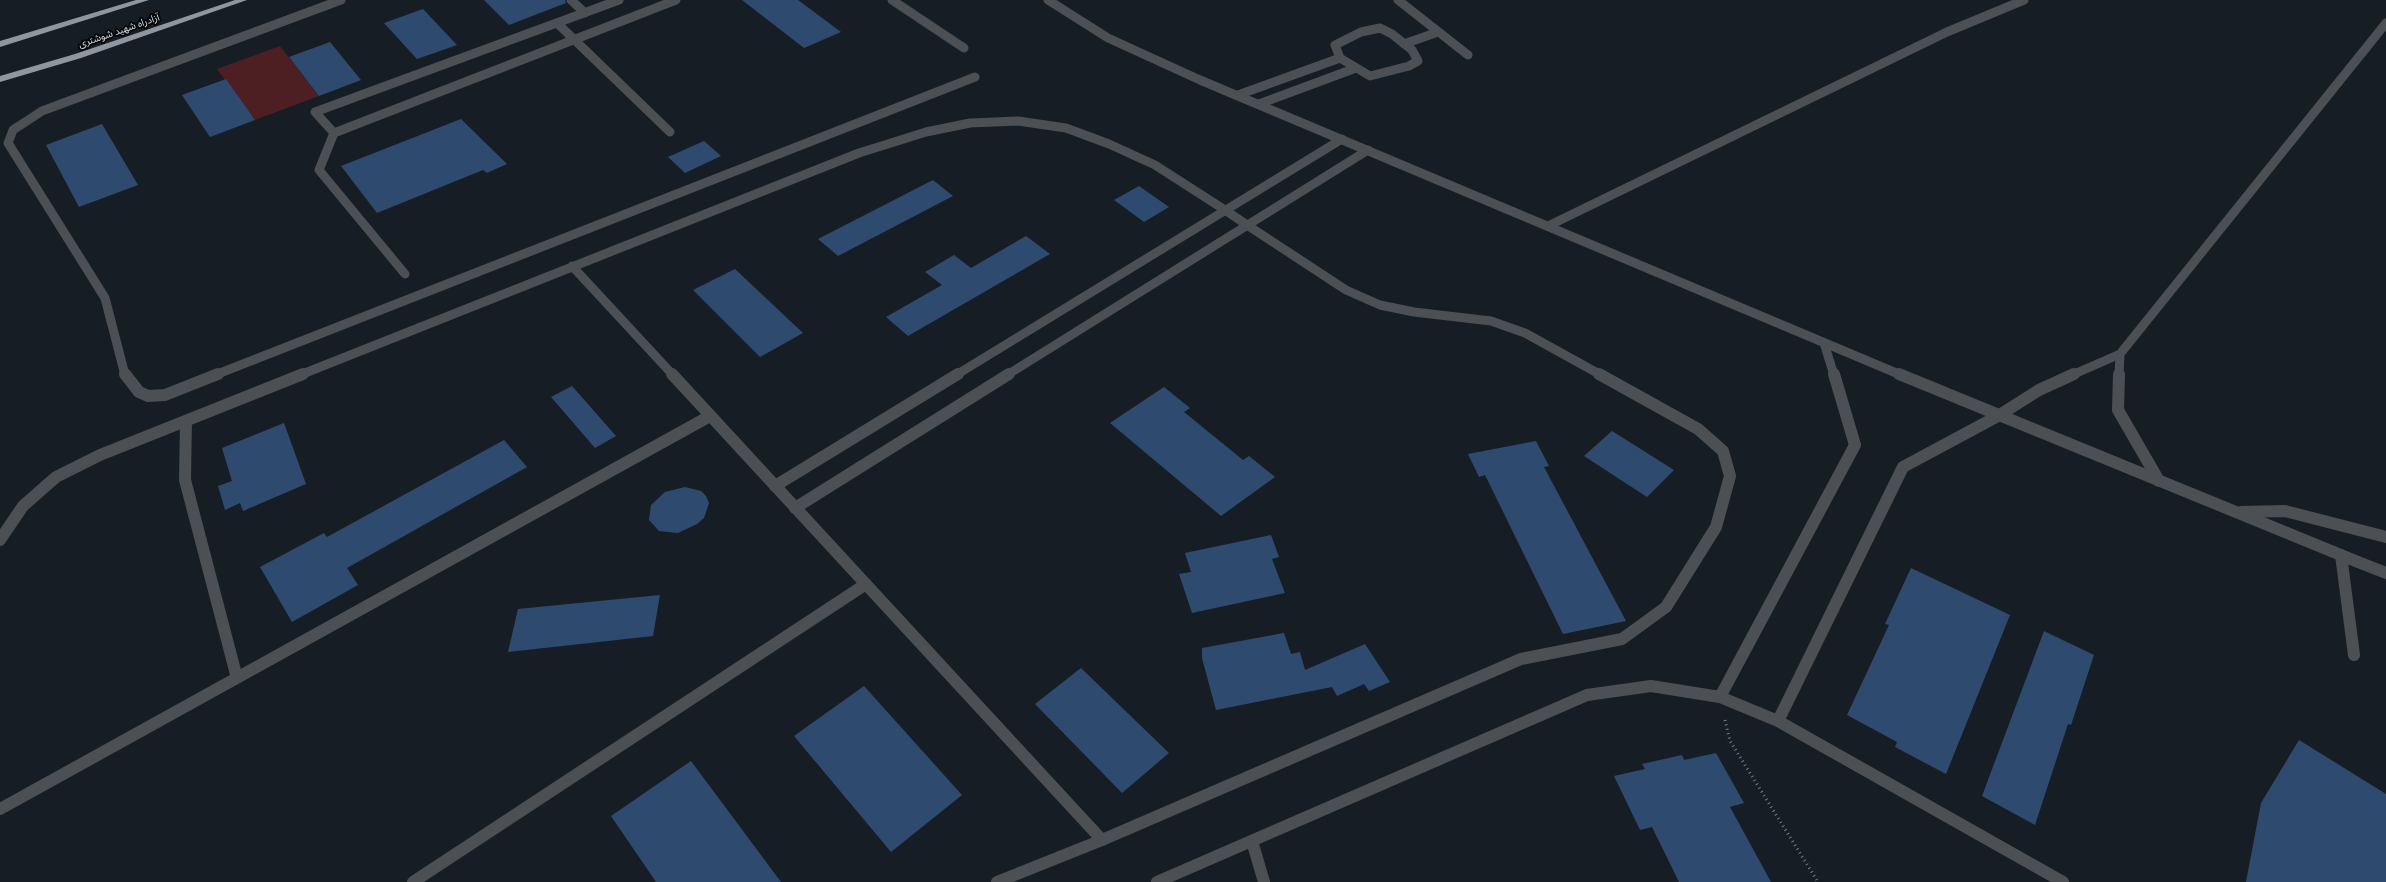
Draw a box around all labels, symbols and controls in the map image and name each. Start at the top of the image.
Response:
street label: آزادراه شهید شوشتری [77,11,161,51]

